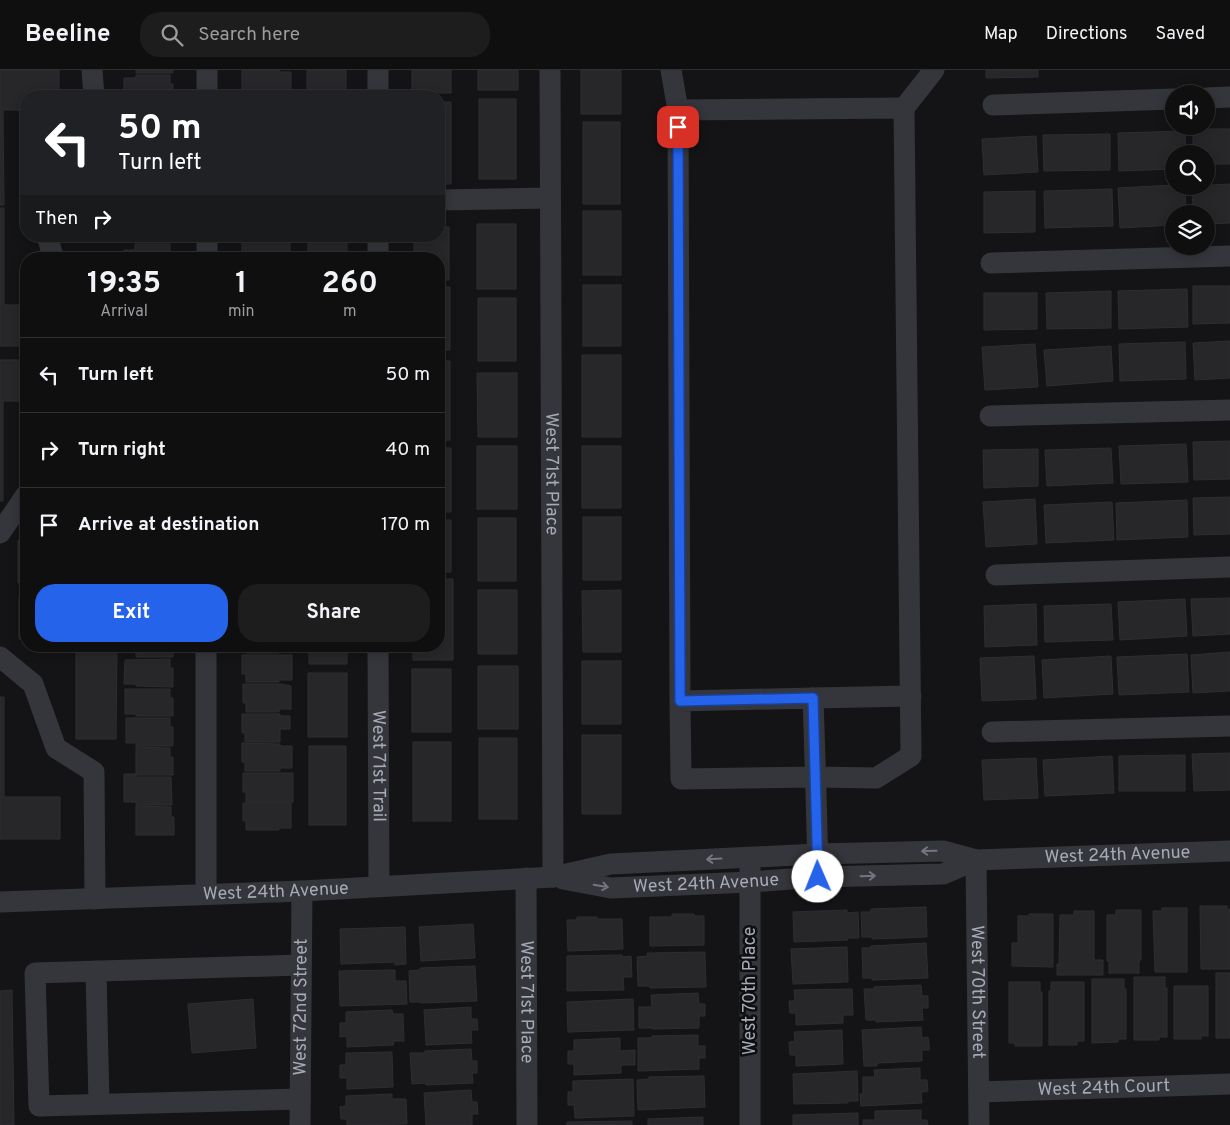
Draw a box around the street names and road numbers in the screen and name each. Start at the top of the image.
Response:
street label: West 71st Place [540,412,563,536]
street label: West 71st Trail [367,710,390,822]
street label: West 24th Avenue [1044,841,1191,869]
street label: West 24th Avenue [633,868,780,899]
street label: West 24th Avenue [202,877,349,906]
street label: West 70th Street [965,925,990,1059]
street label: West 70th Place [739,927,762,1055]
street label: West 72nd Street [289,938,313,1076]
street label: West 71st Place [515,940,538,1064]
street label: West 24th Court [1037,1074,1171,1102]

